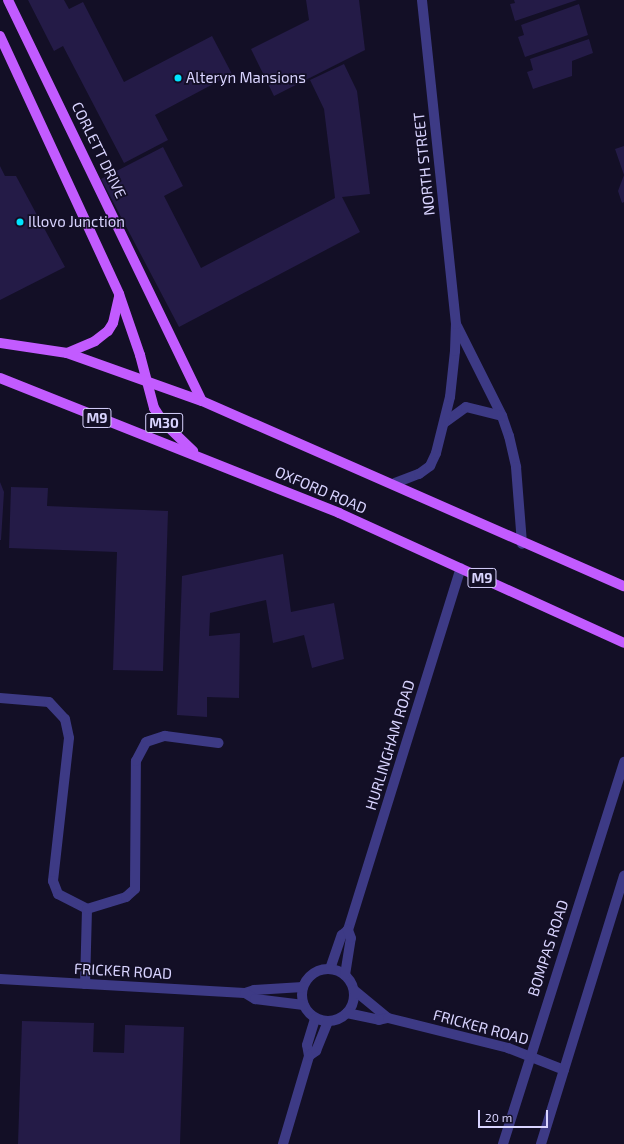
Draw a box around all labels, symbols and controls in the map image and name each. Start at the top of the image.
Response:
place label: Alteryn Mansions [186,69,306,87]
marker: Alteryn Mansions [173,73,183,83]
street label: CORLETT DRIVE [68,99,130,201]
street label: NORTH STREET [410,111,438,217]
place label: Illovo Junction [28,213,125,231]
marker: Illovo Junction [15,217,25,227]
road number: M9 [82,406,112,430]
road number: M30 [145,411,183,435]
street label: OXFORD ROAD [272,463,370,517]
road number: M9 [467,566,497,590]
street label: HURLINGHAM ROAD [362,678,418,812]
street label: BOMPAS ROAD [524,897,572,999]
street label: FRICKER ROAD [74,959,172,983]
street label: FRICKER ROAD [431,1006,531,1048]
scale bar [480,1102,550,1128]
text: 20 m [485,1110,512,1124]

